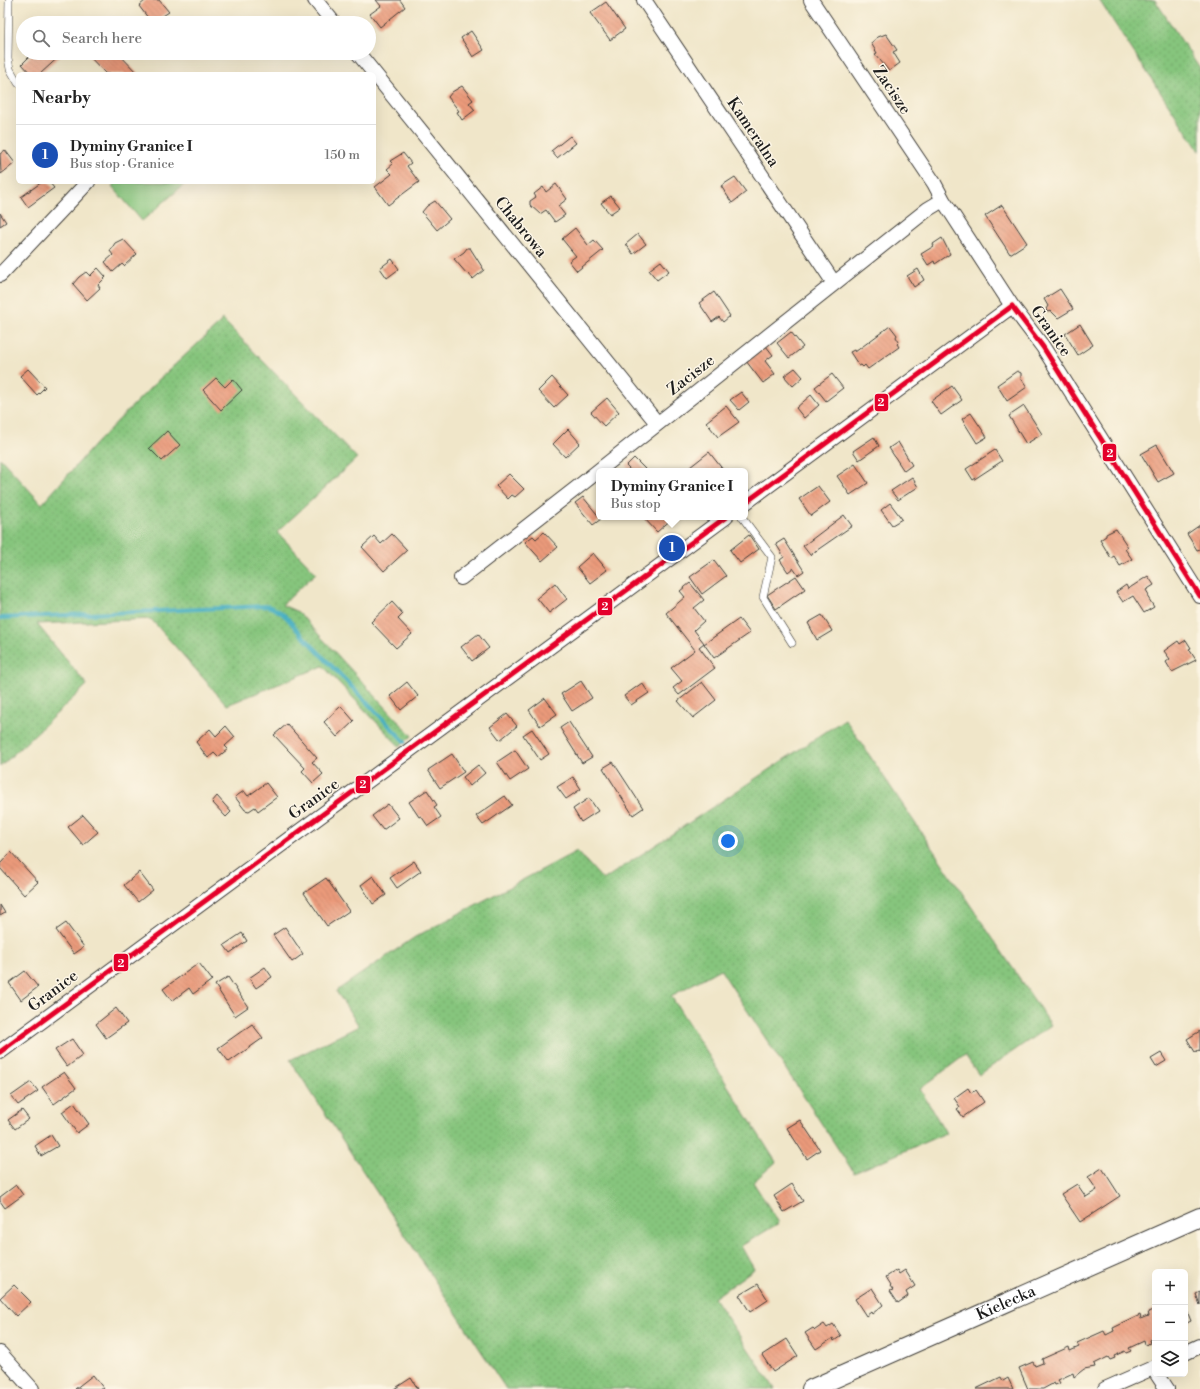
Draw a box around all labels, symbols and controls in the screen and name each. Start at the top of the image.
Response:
search box [16,16,376,60]
icon: search [30,27,52,49]
text: Search here [62,29,142,48]
street label: Zacisze [868,62,916,118]
text: Nearby [32,87,91,109]
street label: Kameralna [722,93,784,171]
text: Dyminy Granice I [70,137,193,156]
text: 1 [42,147,48,163]
text: 150 m [325,147,360,163]
text: Bus stop · Granice [70,156,174,172]
street label: Chabrowa [490,193,552,262]
street label: Granice [1026,302,1076,360]
street label: Zacisze [663,350,719,400]
line badge: 2 [874,393,889,412]
text: 2 [878,396,885,410]
line badge: 2 [1102,443,1117,462]
text: 2 [1107,447,1114,461]
popup [596,468,748,520]
text: Dyminy Granice I [611,477,733,496]
text: Bus stop [611,496,661,512]
pin: 1 [659,533,685,563]
line badge: 2 [597,597,613,616]
text: 2 [602,600,609,614]
street label: Granice [285,774,343,824]
line badge: 2 [355,775,371,794]
text: 2 [360,778,367,792]
your location [718,831,738,851]
line badge: 2 [113,953,129,972]
text: 2 [118,957,125,971]
street label: Granice [24,966,82,1016]
map controls [1152,1269,1188,1377]
button: + [1152,1269,1188,1305]
street label: Kielecka [973,1281,1039,1325]
button: − [1152,1305,1188,1341]
button: layers [1152,1341,1188,1377]

